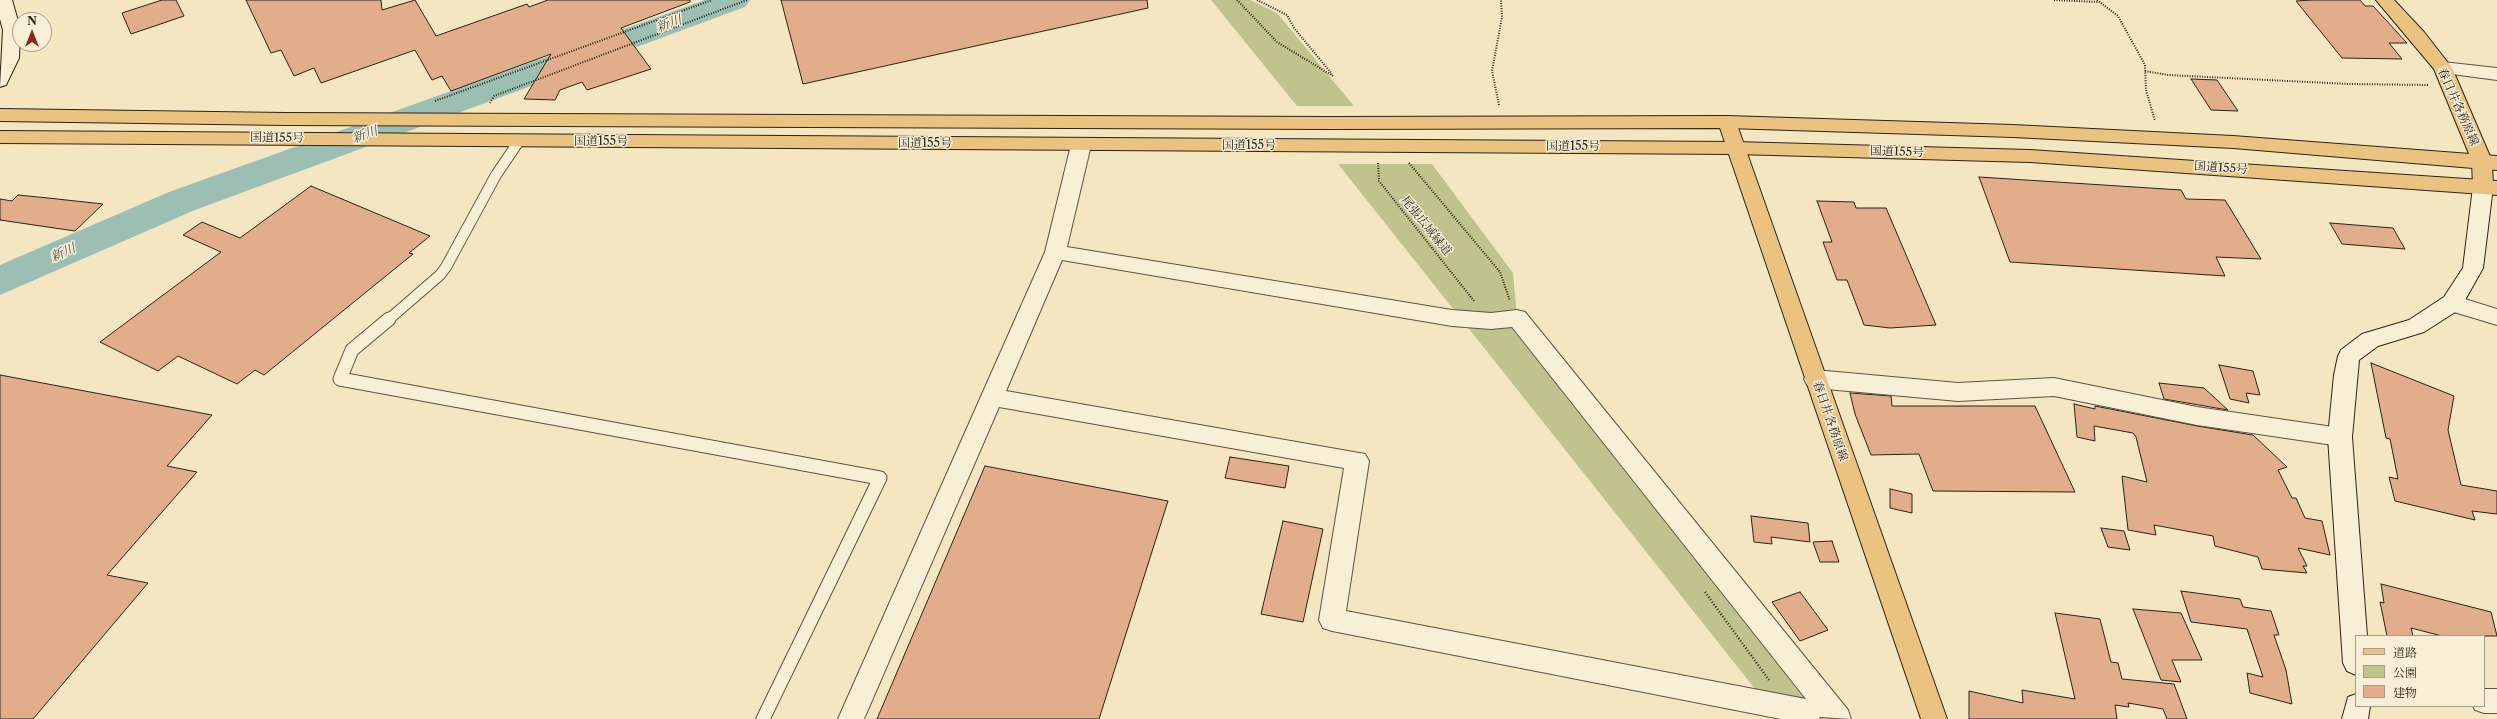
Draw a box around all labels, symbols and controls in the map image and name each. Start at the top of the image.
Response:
north arrow [12,12,52,52]
water label: 新川 [654,12,684,36]
text: N [27,14,37,28]
street label: 春日井各務原線 [2434,66,2482,148]
water label: 新川 [350,123,380,147]
street label: 国道155号 [250,130,304,146]
street label: 国道155号 [574,135,628,149]
street label: 国道155号 [898,137,952,151]
street label: 国道155号 [1222,139,1276,153]
street label: 国道155号 [1546,140,1600,154]
street label: 国道155号 [1870,144,1924,160]
street label: 国道155号 [2194,159,2248,177]
street label: 尾張広域緑道 [1398,193,1454,259]
water label: 新川 [48,241,78,265]
street label: 春日井各務原線 [1810,379,1850,463]
legend [2355,635,2485,707]
text: 道路 [2393,645,2417,660]
text: 公園 [2393,665,2417,680]
text: 建物 [2393,685,2417,700]

